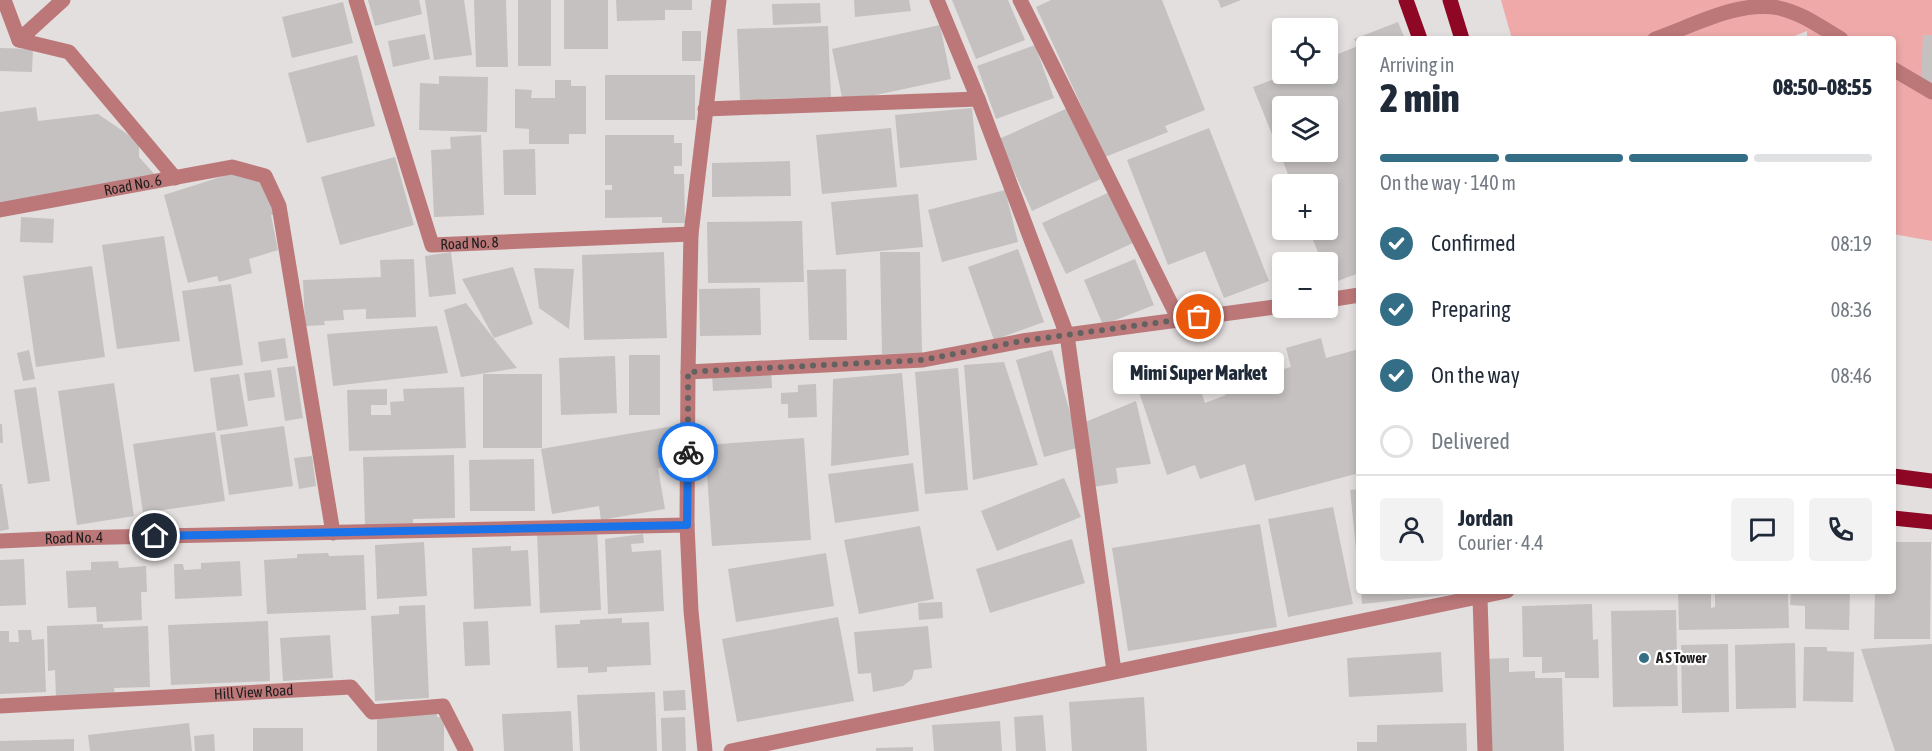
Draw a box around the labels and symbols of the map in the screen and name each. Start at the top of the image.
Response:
street label: Road No. 6 [102,171,163,199]
street label: Road No. 8 [440,233,499,253]
pin [1173,291,1224,342]
callout: Mimi Super Market [1114,353,1284,395]
courier [658,422,718,482]
pin [129,510,180,561]
street label: Road No. 4 [44,528,103,547]
place label: A S Tower [1655,649,1707,666]
marker: A S Tower [1637,651,1651,665]
street label: Hill View Road [213,681,294,702]

